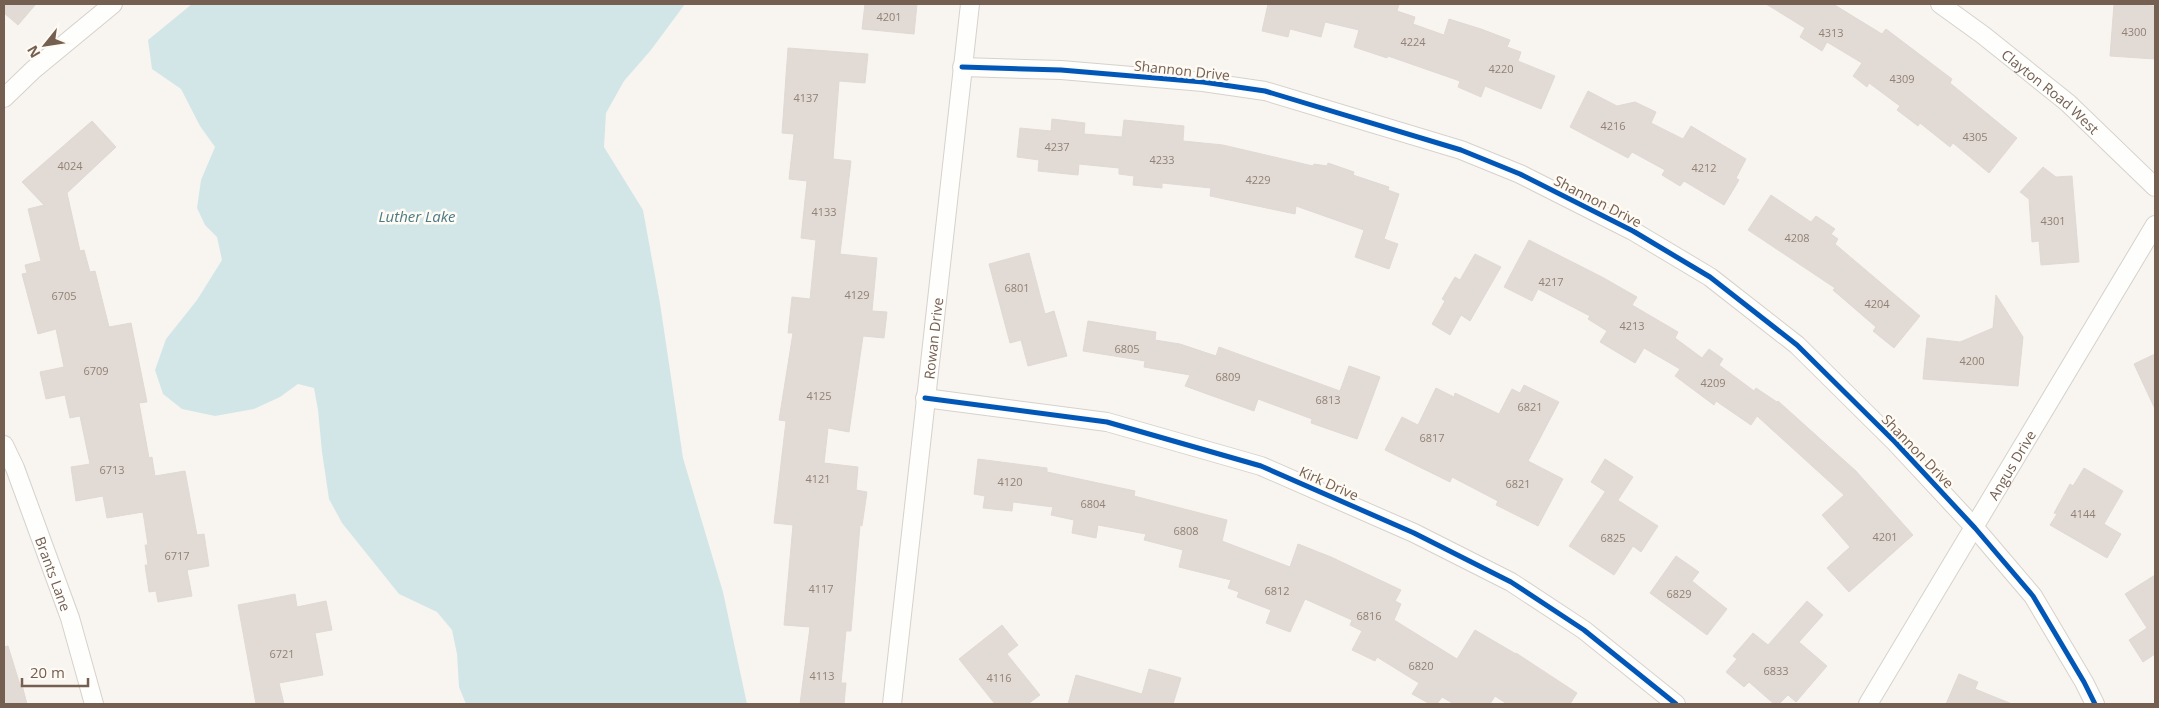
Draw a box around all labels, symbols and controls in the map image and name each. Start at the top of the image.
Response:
house number: 4201 [876,9,902,24]
north arrow [20,20,70,70]
house number: 4300 [2121,24,2147,39]
house number: 4313 [1818,25,1844,40]
house number: 4224 [1400,34,1426,49]
text: N [22,42,44,61]
street label: Clayton Road West [1998,44,2104,138]
street label: Shannon Drive [1133,56,1231,84]
house number: 4220 [1488,61,1514,76]
house number: 4309 [1889,71,1915,86]
house number: 4137 [793,90,819,105]
house number: 4216 [1600,118,1626,133]
house number: 4305 [1962,129,1988,144]
house number: 4237 [1044,139,1070,154]
house number: 4233 [1149,152,1175,167]
house number: 4024 [57,158,83,173]
house number: 4212 [1691,160,1717,175]
street label: Shannon Drive [1551,171,1645,231]
house number: 4229 [1245,172,1271,187]
house number: 4133 [811,204,837,219]
water label: Luther Lake [378,206,456,226]
house number: 4301 [2040,213,2066,228]
house number: 4208 [1784,230,1810,245]
house number: 4217 [1538,274,1564,289]
house number: 6801 [1004,280,1030,295]
house number: 4129 [844,287,870,302]
house number: 6705 [51,288,77,303]
street label: Rowan Drive [919,296,947,380]
house number: 4204 [1864,296,1890,311]
house number: 4213 [1619,318,1645,333]
house number: 6805 [1114,341,1140,356]
house number: 4200 [1959,353,1985,368]
house number: 6709 [83,363,109,378]
house number: 6809 [1215,369,1241,384]
house number: 4209 [1700,375,1726,390]
house number: 4125 [806,388,832,403]
house number: 6813 [1315,392,1341,407]
house number: 6821 [1517,399,1543,414]
street label: Shannon Drive [1878,410,1958,492]
street label: Angus Drive [1983,426,2040,503]
house number: 6817 [1419,430,1445,445]
street label: Kirk Drive [1296,461,1362,505]
house number: 6713 [99,462,125,477]
house number: 4121 [805,471,831,486]
house number: 4120 [997,474,1023,489]
house number: 6821 [1505,476,1531,491]
house number: 6804 [1080,496,1106,511]
house number: 4144 [2070,506,2096,521]
house number: 6808 [1173,523,1199,538]
house number: 4201 [1872,529,1898,544]
house number: 6825 [1600,530,1626,545]
street label: Brants Lane [31,534,76,614]
house number: 6717 [164,548,190,563]
house number: 4117 [808,581,834,596]
house number: 6812 [1264,583,1290,598]
house number: 6829 [1666,586,1692,601]
house number: 6816 [1356,608,1382,623]
house number: 6721 [269,646,295,661]
scale bar [22,656,89,688]
house number: 6820 [1408,658,1434,673]
text: 20 m [30,662,65,682]
house number: 6833 [1763,663,1789,678]
house number: 4113 [809,668,835,683]
house number: 4116 [986,670,1012,685]

